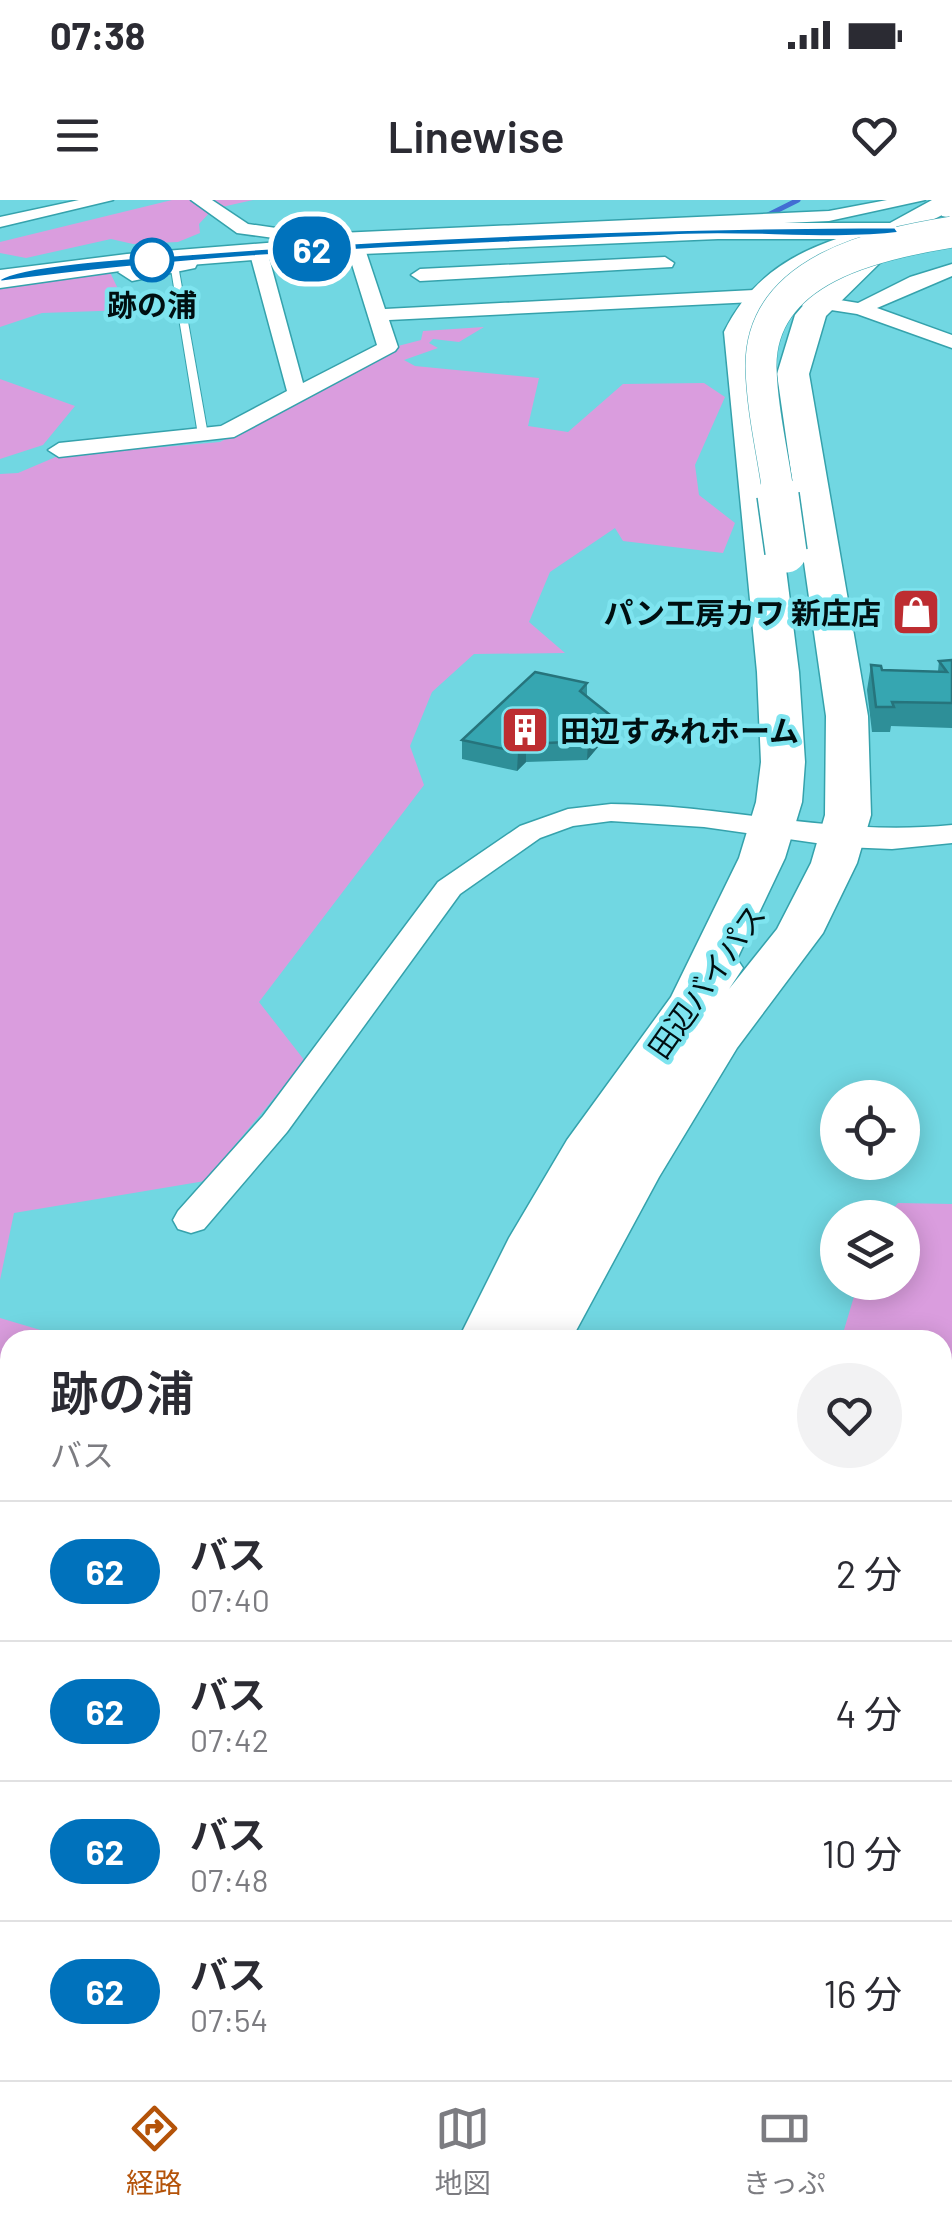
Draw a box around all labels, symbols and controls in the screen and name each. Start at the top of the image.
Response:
text: 07:38 [50,12,145,58]
icon: menu [50,108,105,163]
text: Linewise [387,108,565,162]
icon: heart [847,108,902,163]
line badge: 62 [267,217,357,282]
text: 62 [293,228,331,270]
marker: 跡の浦 [131,239,173,281]
place label: 跡の浦 [107,286,197,322]
shop icon: パン工房カワ 新庄店 [890,586,942,638]
place label: パン工房カワ 新庄店 [604,594,881,630]
building icon: 田辺すみれホーム [499,704,551,756]
place label: 田辺すみれホーム [560,712,799,748]
street label: 田辺バイパス [640,897,772,1065]
map controls [820,1080,920,1300]
button: locate [820,1080,920,1180]
button: layers [820,1200,920,1300]
text: 跡の浦 [50,1363,194,1421]
button: heart [797,1363,902,1468]
text: バス [50,1435,114,1473]
text: バス [190,1531,266,1577]
text: 62 [86,1550,124,1592]
text: 2 分 [836,1550,902,1596]
text: 07:40 [190,1580,270,1618]
text: バス [190,1671,266,1717]
text: 62 [86,1690,124,1732]
text: 4 分 [835,1690,902,1736]
text: 07:42 [190,1720,269,1758]
text: バス [190,1811,266,1857]
text: 62 [86,1830,124,1872]
text: 10 分 [822,1830,902,1876]
text: 07:48 [190,1860,268,1898]
text: バス [190,1951,266,1997]
text: 62 [86,1970,124,2012]
text: 16 分 [824,1970,902,2016]
text: 07:54 [190,2000,268,2038]
tab: 経路 [126,2101,182,2201]
tab: 地図 [435,2101,491,2201]
tab: きっぷ [743,2101,826,2201]

